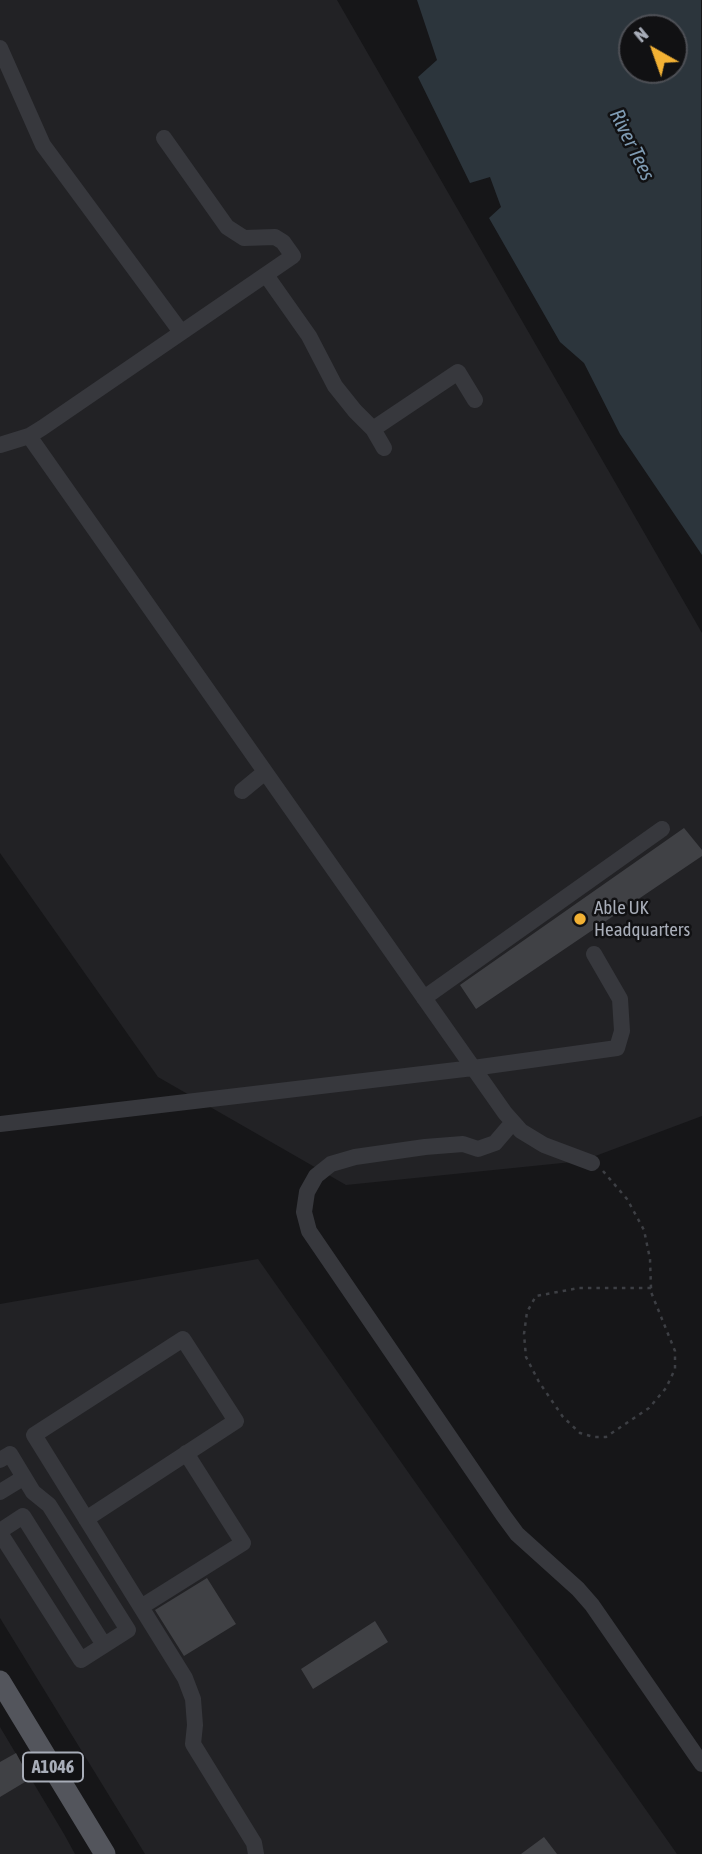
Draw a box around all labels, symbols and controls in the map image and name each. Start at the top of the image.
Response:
north arrow [618,14,688,84]
text: N [629,22,652,46]
water label: River Tees [604,105,660,185]
place label: Able UK Headquarters [594,897,690,941]
marker: Able UK Headquarters [572,911,588,927]
road number: A1046 [23,1752,83,1782]

